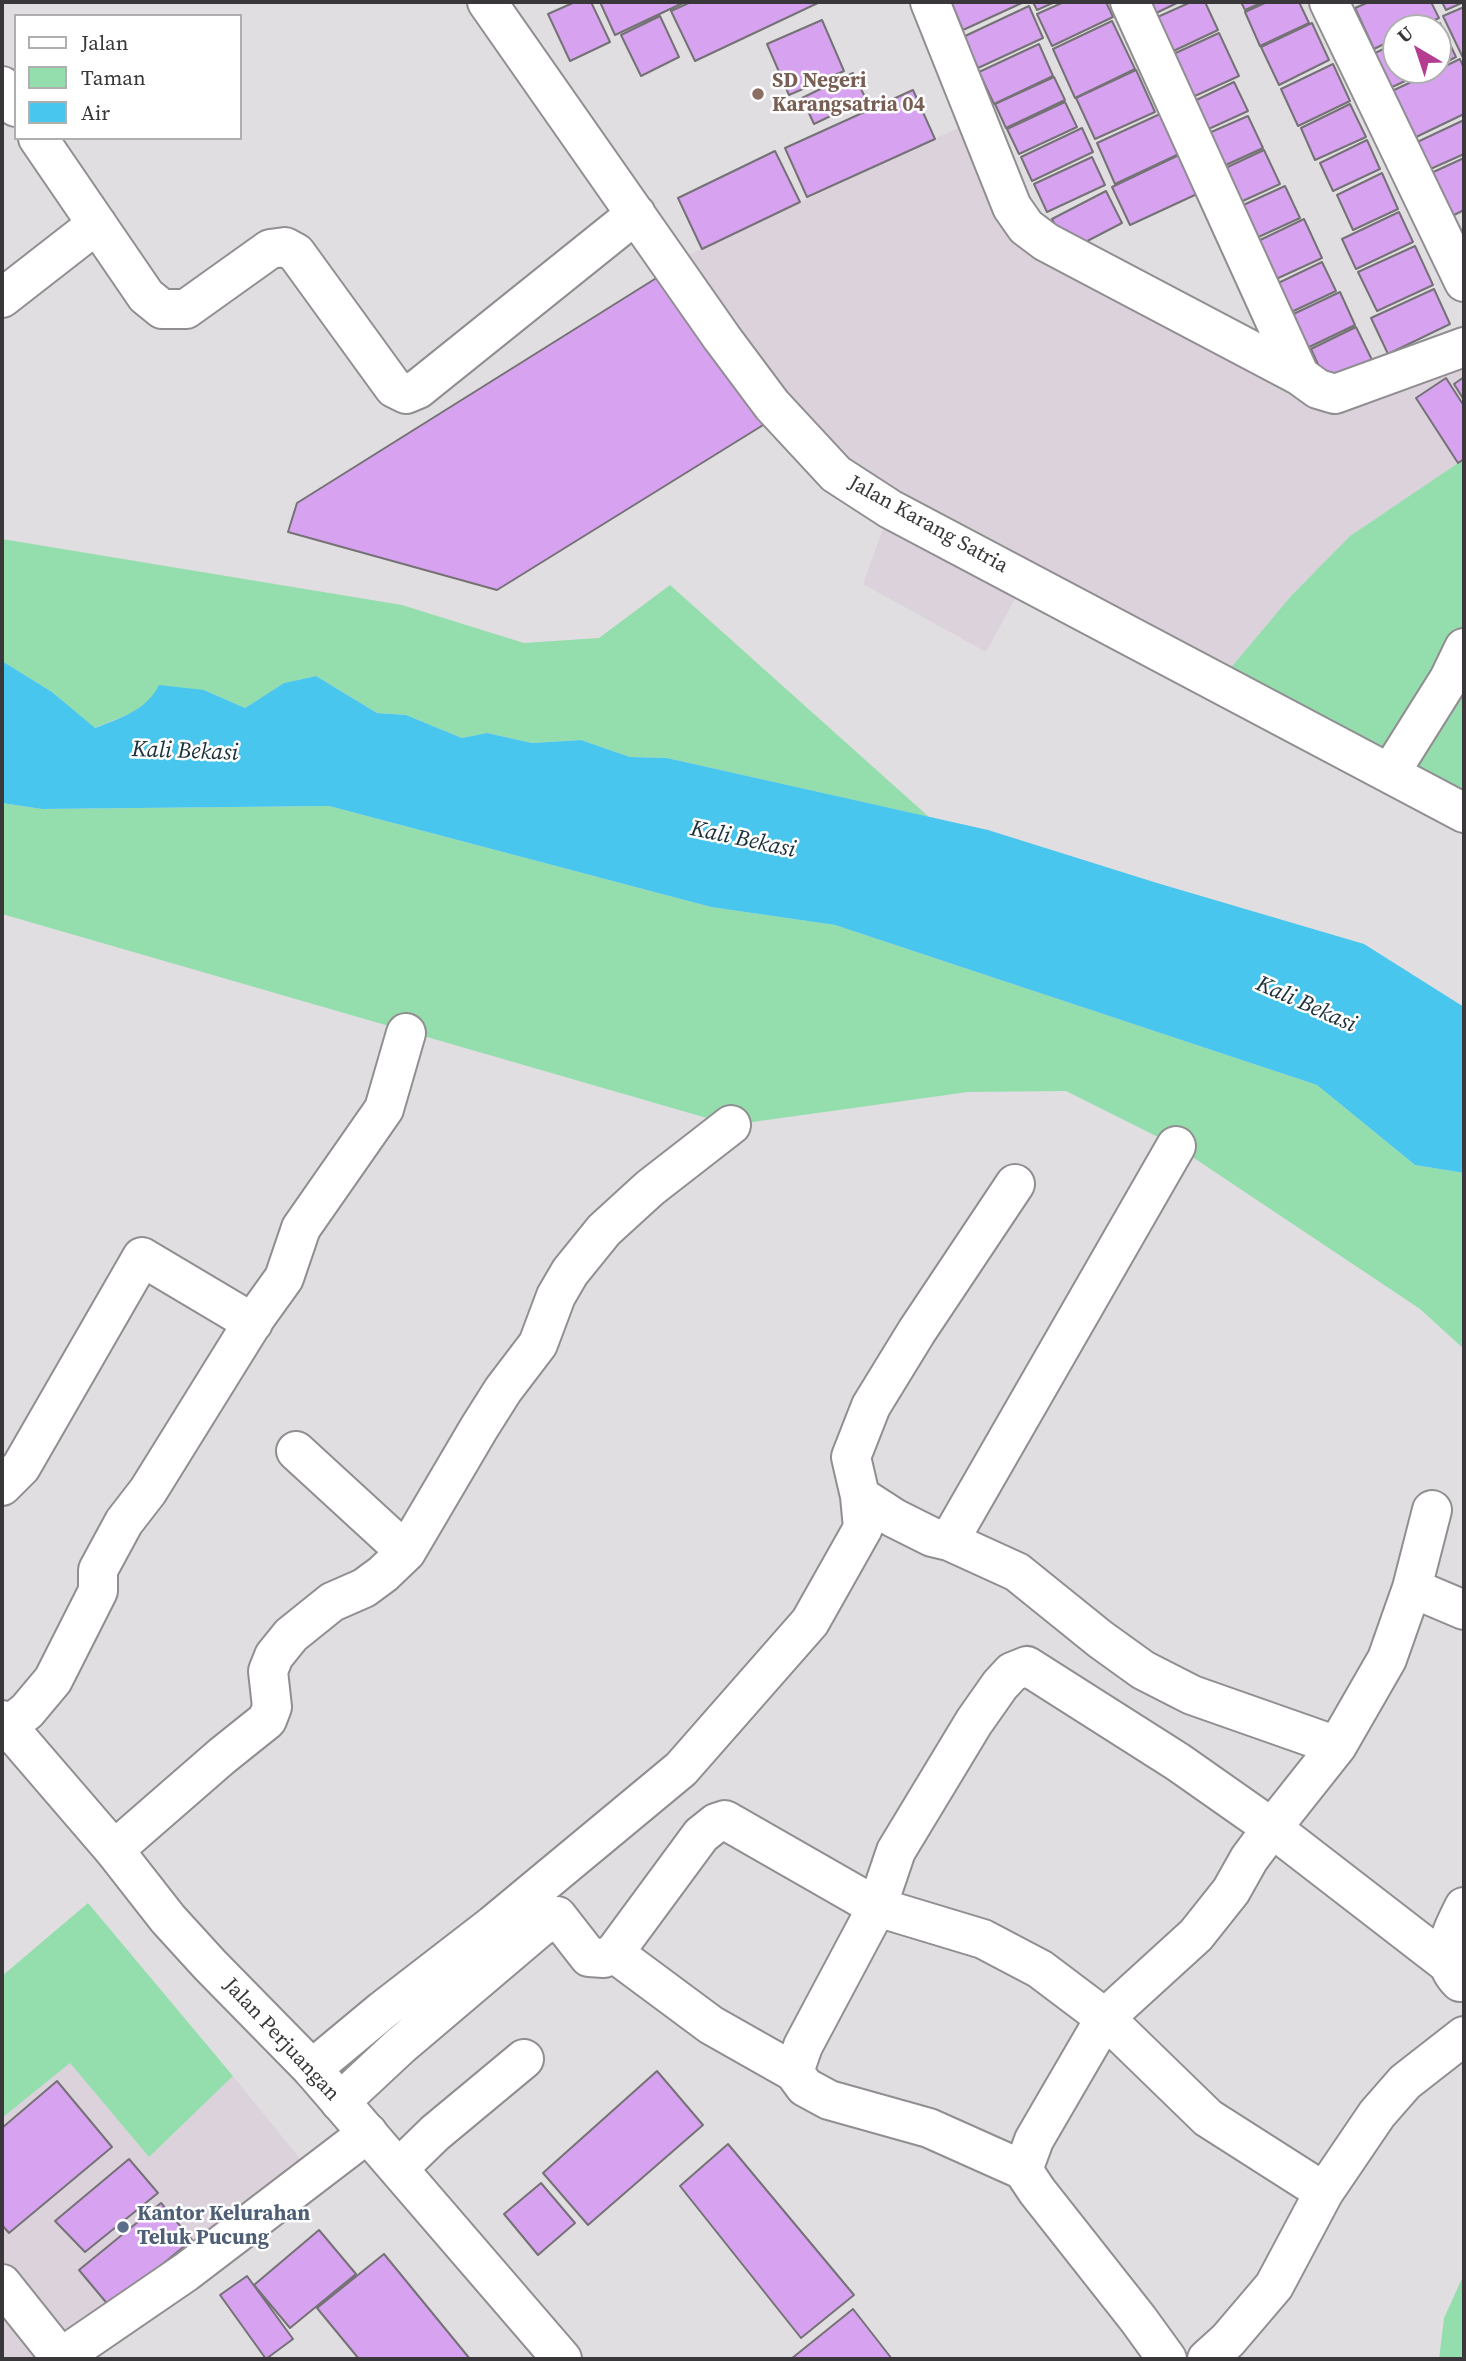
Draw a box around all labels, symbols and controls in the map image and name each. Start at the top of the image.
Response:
legend [14,14,242,140]
north arrow [1382,14,1452,84]
text: U [1391,20,1419,49]
text: Jalan [81,28,128,57]
text: Taman [81,63,146,92]
place label: SD Negeri Karangsatria 04 [772,69,925,119]
marker: SD Negeri Karangsatria 04 [750,86,766,102]
text: Air [81,98,110,127]
street label: Jalan Karang Satria [844,471,1012,579]
water label: Kali Bekasi [131,736,239,768]
water label: Kali Bekasi [688,815,798,865]
water label: Kali Bekasi [1252,971,1360,1039]
street label: Jalan Perjuangan [218,1973,344,2107]
place label: Kantor Kelurahan Teluk Pucung [137,2202,310,2252]
marker: Kantor Kelurahan Teluk Pucung [115,2219,131,2235]

